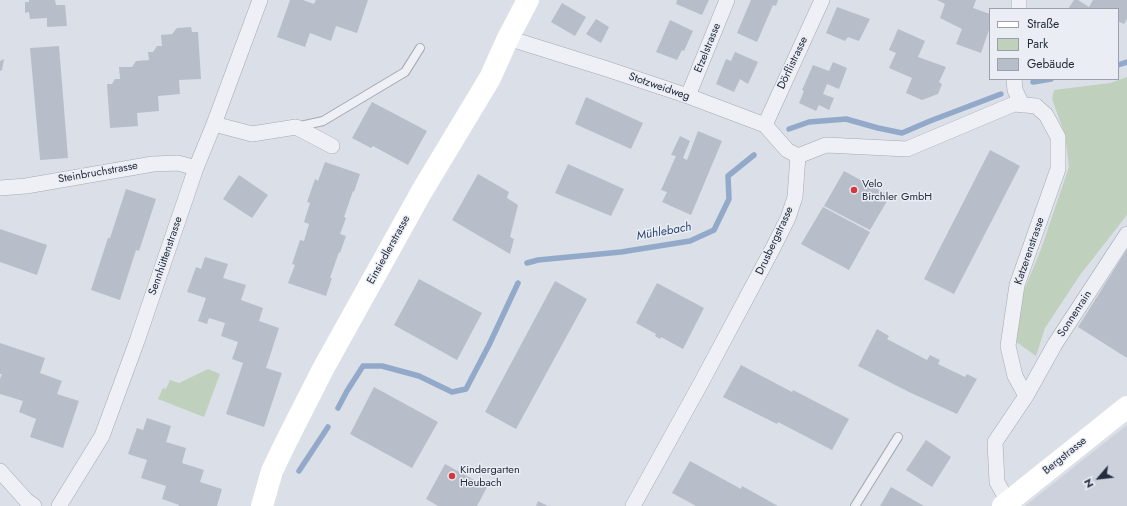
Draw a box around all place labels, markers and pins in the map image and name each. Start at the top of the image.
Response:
place label: Velo Birchler GmbH [862,177,932,203]
marker: Velo Birchler GmbH [849,185,859,195]
place label: Kindergarten Heubach [460,463,520,489]
marker: Kindergarten Heubach [447,471,457,481]

